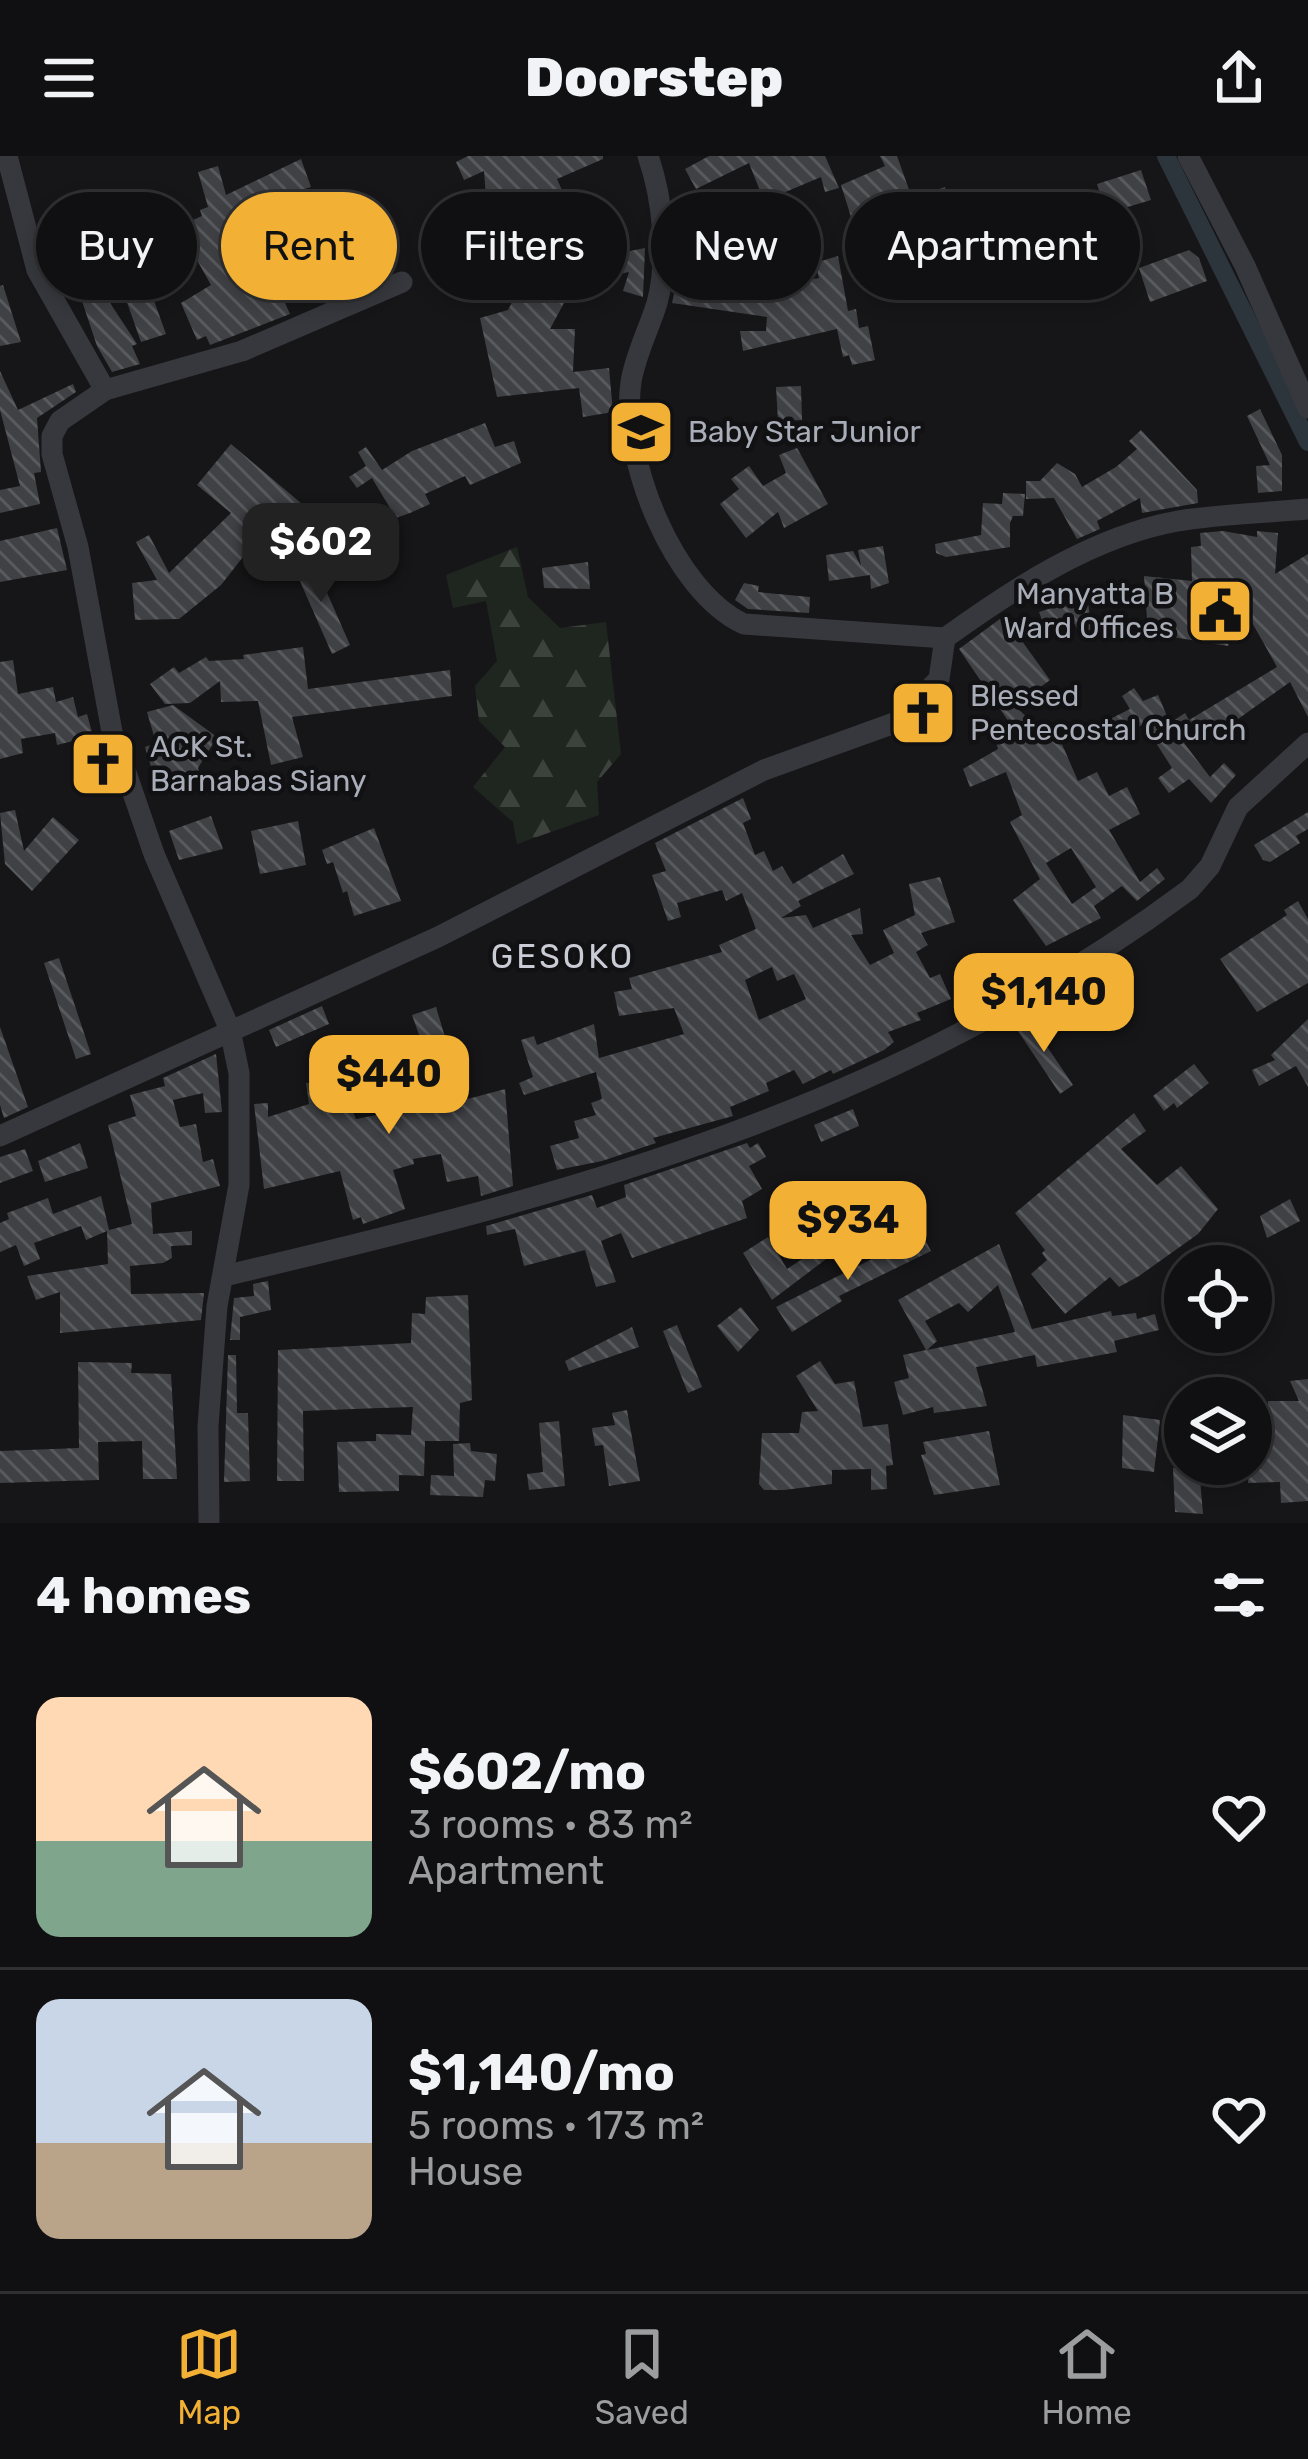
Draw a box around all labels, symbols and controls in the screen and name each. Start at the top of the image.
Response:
icon: menu [36,45,102,111]
icon: share [1206,45,1272,111]
text: Doorstep [525,46,783,110]
chip: Buy [36,192,197,300]
chip: Rent [221,192,397,300]
chip: Filters [421,192,627,300]
chip: New [651,192,821,300]
chip: Apartment [845,192,1140,300]
school or university icon: Baby Star Junior [606,397,676,467]
place label: Baby Star Junior [688,414,922,450]
pin: $602 [250,503,392,605]
text: $602 [269,519,373,565]
place label: Manyatta B Ward Offices [1003,576,1174,646]
public building icon: Manyatta B Ward Offices [1185,576,1255,646]
church icon: Blessed Pentecostal Church [888,678,958,748]
place label: Blessed Pentecostal Church [970,678,1247,748]
church icon: ACK St. Barnabas Siany [68,729,138,799]
place label: ACK St. Barnabas Siany [150,729,367,799]
district label: GESOKO [491,937,635,976]
pin: $1,140 [946,953,1142,1055]
text: $1,140 [981,969,1107,1015]
pin: $440 [318,1035,460,1137]
text: $440 [336,1051,442,1097]
pin: $934 [777,1181,919,1283]
text: $934 [796,1197,900,1243]
map controls [1164,1245,1272,1485]
button: locate [1164,1245,1272,1353]
button: layers [1164,1377,1272,1485]
icon: filters [1206,1562,1272,1628]
text: 4 homes [36,1565,251,1626]
text: $602/mo [408,1741,646,1802]
icon: home [132,1745,276,1889]
icon: heart [1206,1784,1272,1850]
text: 3 rooms · 83 m² [408,1802,693,1848]
text: Apartment [408,1848,604,1894]
text: $1,140/mo [408,2042,675,2103]
icon: home [132,2047,276,2191]
icon: heart [1206,2086,1272,2152]
text: 5 rooms · 173 m² [408,2103,704,2149]
text: House [408,2149,523,2195]
tab: Map [176,2321,242,2432]
tab: Saved [595,2321,689,2432]
tab: Home [1041,2321,1132,2432]

